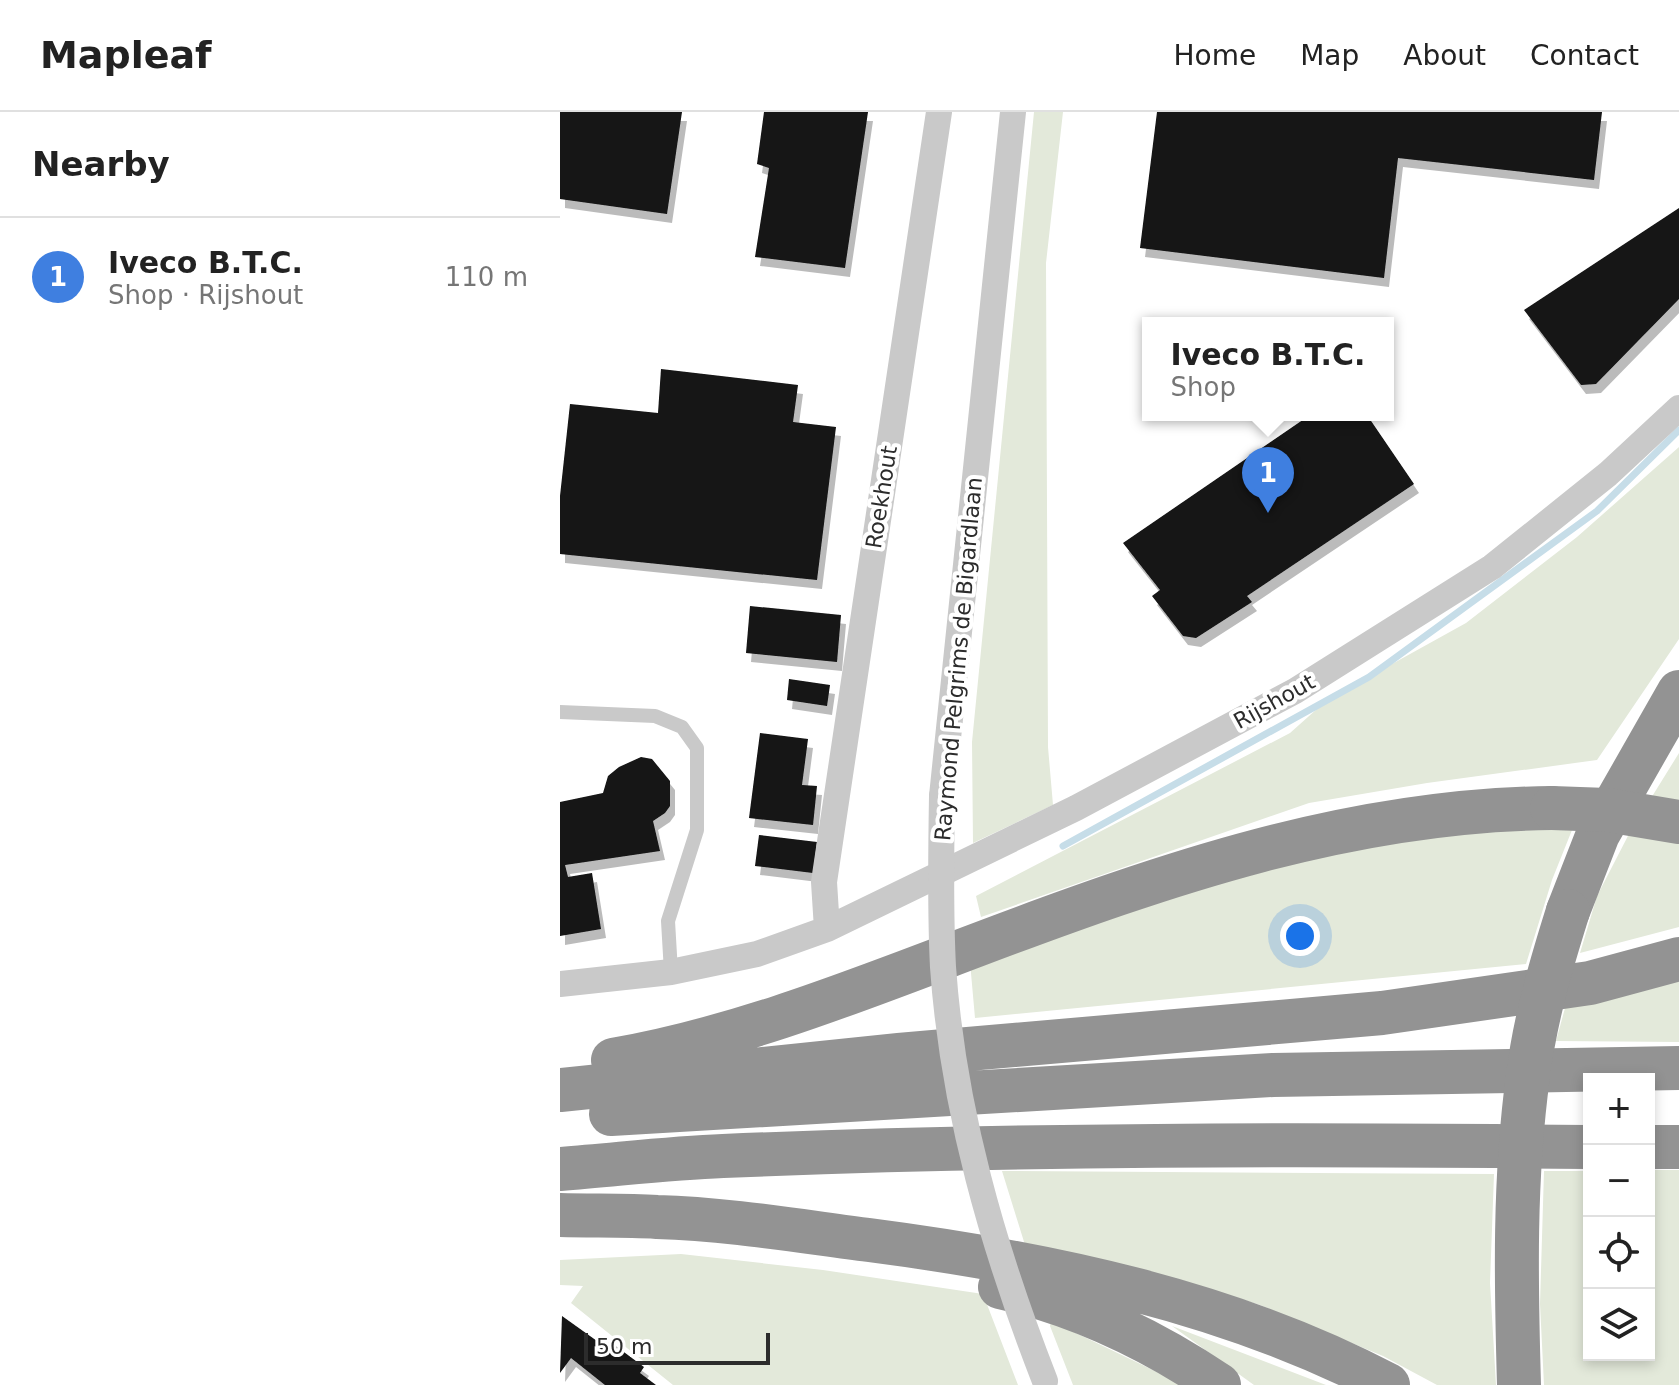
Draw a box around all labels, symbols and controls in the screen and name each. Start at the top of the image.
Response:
text: Mapleaf [40,33,212,77]
text: Home [1173,39,1256,72]
text: Map [1300,39,1359,72]
text: About [1403,39,1486,72]
text: Contact [1530,39,1639,72]
text: Nearby [32,144,170,184]
text: Iveco B.T.C. [108,245,303,280]
text: 1 [49,262,67,292]
text: 110 m [445,262,528,292]
text: Shop · Rijshout [108,280,303,310]
popup [1142,317,1394,421]
text: Iveco B.T.C. [1171,337,1365,372]
text: Shop [1171,372,1236,402]
street label: Roekhout [861,443,902,550]
pin: 1 [1242,447,1294,513]
street label: Raymond Pelgrims de Bigardlaan [930,476,987,842]
street label: Rijshout [1229,669,1320,734]
your location [1280,916,1320,956]
map controls [1583,1073,1655,1361]
button: + [1583,1073,1655,1145]
button: − [1583,1145,1655,1217]
button: locate [1583,1217,1655,1289]
button: layers [1583,1289,1655,1361]
scale bar [584,1329,770,1365]
text: 50 m [596,1334,652,1359]

